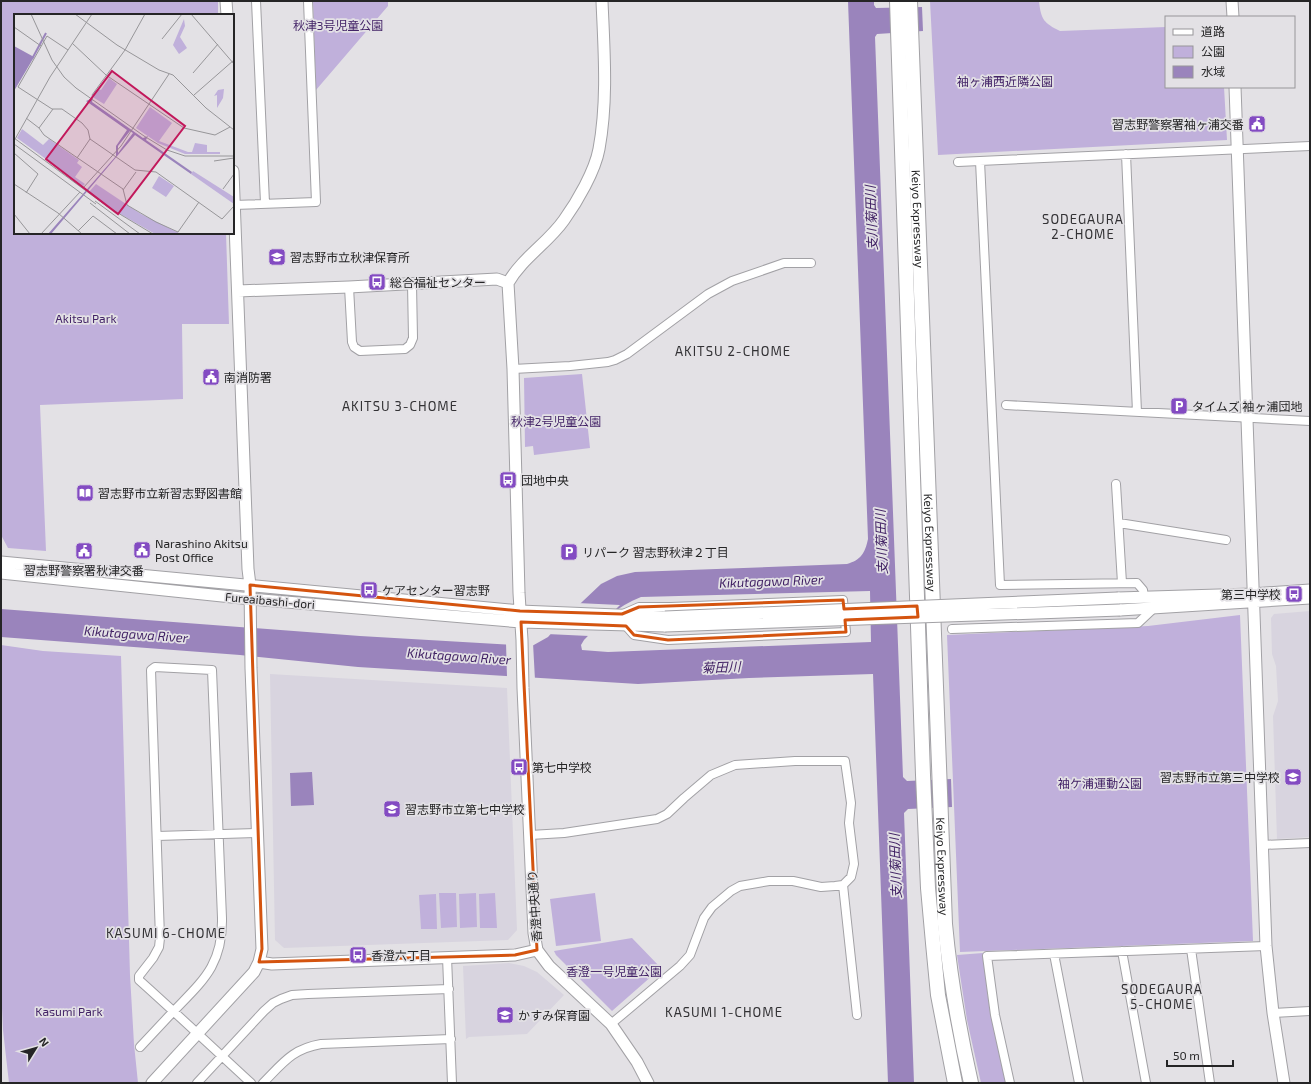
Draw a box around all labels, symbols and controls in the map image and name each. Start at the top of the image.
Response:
inset map [14,14,234,234]
legend [1165,16,1295,88]
park label: 秋津3号児童公園 [293,18,383,32]
text: 道路 [1201,24,1225,38]
text: 公園 [1201,44,1225,58]
text: 水域 [1201,64,1225,78]
park label: 袖ヶ浦西近隣公園 [957,74,1053,88]
public building icon: 習志野警察署袖ヶ浦交番 [1247,114,1267,134]
place label: 習志野警察署袖ヶ浦交番 [1112,117,1244,131]
street label: Keiyo Expressway [909,169,927,269]
water label: 支川菊田川 [862,183,880,251]
district label: SODEGAURA 2-CHOME [1042,211,1124,242]
school or university icon: 習志野市立秋津保育所 [267,247,287,267]
place label: 習志野市立秋津保育所 [290,250,410,264]
bus stop icon: 総合福祉センター [367,272,387,292]
place label: 総合福祉センター [390,275,486,289]
park label: Akitsu Park [55,311,117,325]
district label: AKITSU 2-CHOME [675,343,791,359]
public building icon: 南消防署 [201,367,221,387]
place label: 南消防署 [224,370,272,384]
parking icon: タイムズ 袖ヶ浦団地 [1169,396,1189,416]
district label: AKITSU 3-CHOME [342,398,458,414]
place label: タイムズ 袖ヶ浦団地 [1192,399,1302,413]
park label: 秋津2号児童公園 [511,414,601,428]
bus stop icon: 団地中央 [498,470,518,490]
place label: 団地中央 [521,473,569,487]
library icon: 習志野市立新習志野図書館 [75,483,95,503]
place label: 習志野市立新習志野図書館 [98,486,242,500]
street label: Keiyo Expressway [922,493,939,593]
water label: 支川菊田川 [872,507,890,575]
place label: Narashino Akitsu Post Office [155,536,248,564]
public building icon: Narashino Akitsu Post Office [132,540,152,560]
public building icon: 習志野警察署秋津交番 [74,541,94,561]
parking icon: リパーク 習志野秋津２丁目 [559,542,579,562]
place label: リパーク 習志野秋津２丁目 [582,545,729,559]
place label: 習志野警察署秋津交番 [24,563,144,577]
water label: Kikutagawa River [719,571,824,591]
bus stop icon: ケアセンター習志野 [359,580,379,600]
place label: ケアセンター習志野 [382,583,490,597]
bus stop icon: 第三中学校 [1284,584,1304,604]
place label: 第三中学校 [1221,587,1281,601]
street label: Fureaibashi-dori [224,589,316,611]
water label: Kikutagawa River [84,622,189,646]
water label: Kikutagawa River [407,644,512,668]
water label: 菊田川 [701,658,743,676]
bus stop icon: 第七中学校 [509,757,529,777]
place label: 第七中学校 [532,760,592,774]
school or university icon: 習志野市立第三中学校 [1283,767,1303,787]
place label: 習志野市立第三中学校 [1160,770,1280,784]
park label: 袖ケ浦運動公園 [1058,776,1142,790]
school or university icon: 習志野市立第七中学校 [382,799,402,819]
place label: 習志野市立第七中学校 [405,802,525,816]
street label: Keiyo Expressway [934,817,952,916]
water label: 支川菊田川 [886,831,904,899]
street label: 香澄中央通り [525,870,543,942]
district label: KASUMI 6-CHOME [106,925,226,941]
bus stop icon: 香澄六丁目 [348,945,368,965]
place label: 香澄六丁目 [371,948,431,962]
park label: 香澄一号児童公園 [566,964,662,978]
district label: SODEGAURA 5-CHOME [1121,981,1203,1012]
park label: Kasumi Park [35,1004,103,1018]
district label: KASUMI 1-CHOME [665,1004,783,1020]
school or university icon: かすみ保育園 [495,1005,515,1025]
place label: かすみ保育園 [518,1008,590,1022]
north arrow [16,1028,56,1068]
text: N [37,1035,52,1049]
scale bar [1167,1042,1233,1068]
text: 50 m [1173,1048,1200,1062]

